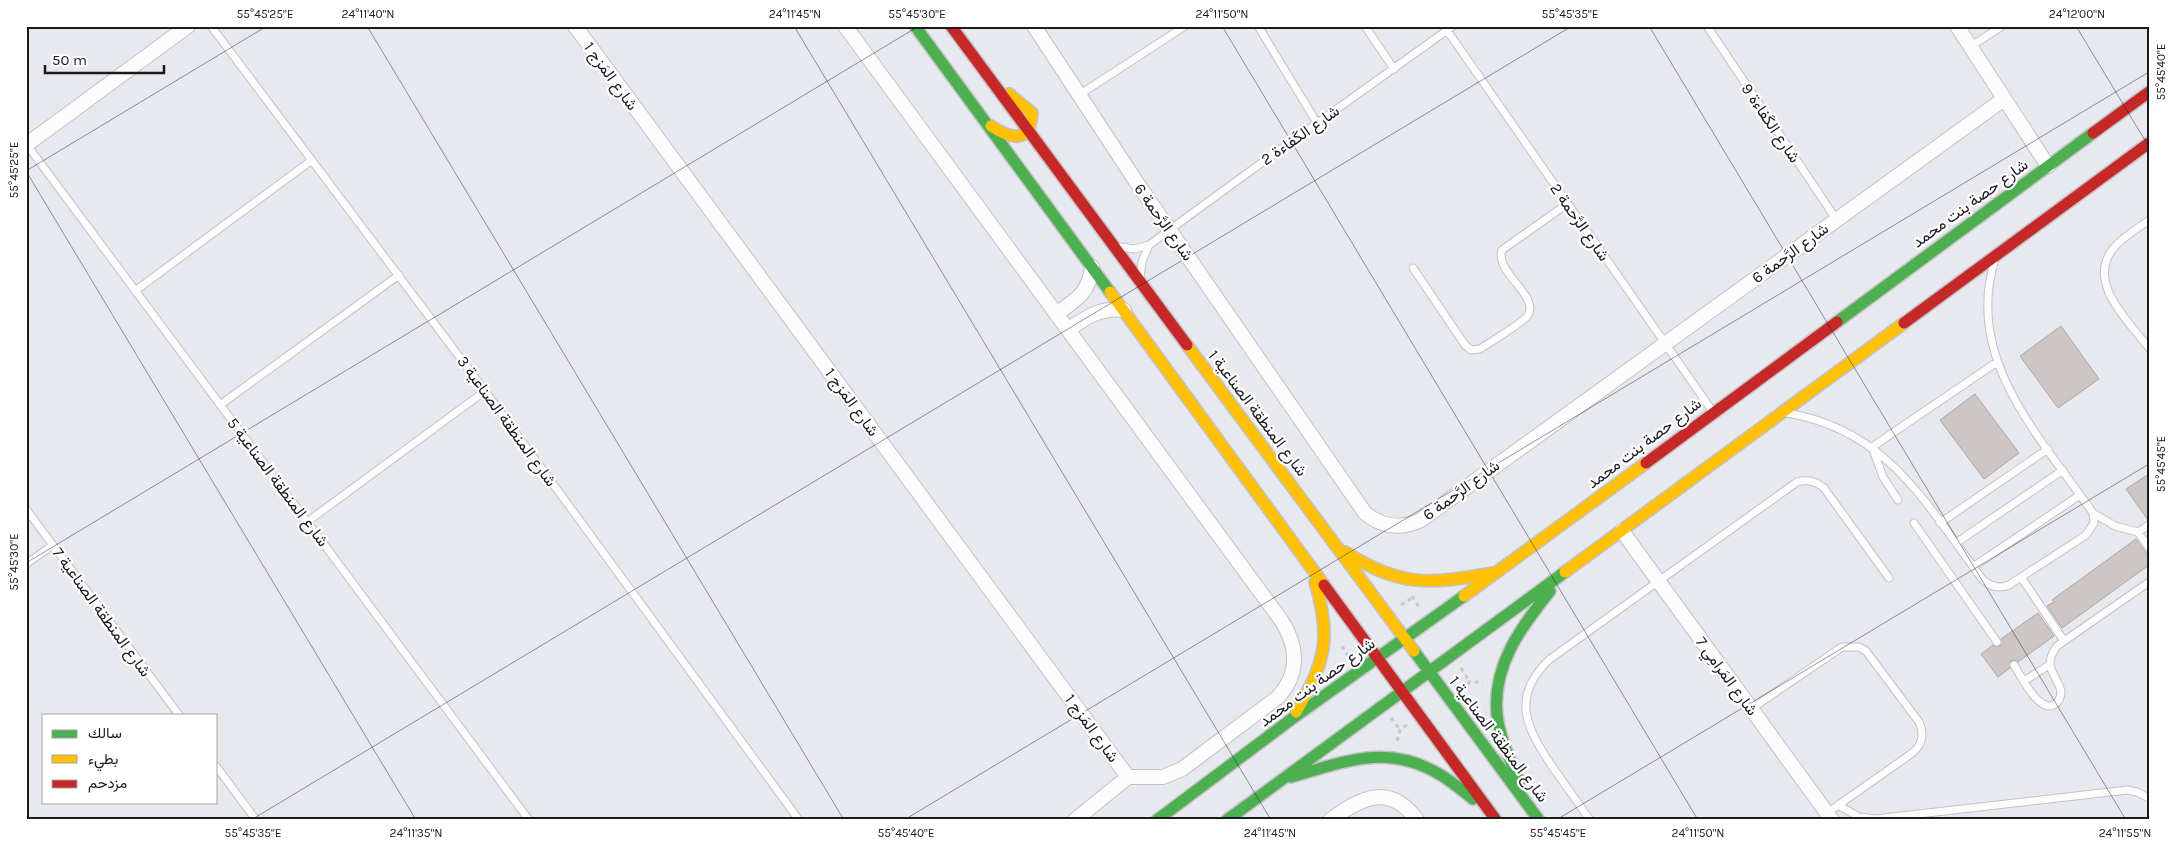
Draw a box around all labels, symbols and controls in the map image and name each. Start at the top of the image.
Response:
text: 55°45'25"E [237,7,293,21]
text: 24°11'40"N [342,7,395,21]
text: 24°11'45"N [769,7,821,21]
text: 55°45'30"E [888,7,946,21]
text: 24°11'50"N [1195,7,1249,21]
text: 55°45'35"E [1542,7,1599,21]
text: 24°12'00"N [2049,7,2105,21]
street label: شارع المَزج 1 [578,38,642,115]
scale bar [45,42,164,74]
text: 55°45'40"E [2154,44,2168,100]
text: 50 m [52,51,87,69]
street label: شارع الكَفاءة 9 [1736,80,1804,167]
street label: شارع الكَفاءة 2 [1257,101,1344,171]
text: 55°45'25"E [7,142,21,198]
street label: شارع حصة بنت محمد [1908,155,2033,253]
street label: شارع الرَّحمة 2 [1545,179,1614,266]
street label: شارع الرَّحمة 6 [1129,180,1198,266]
street label: شارع الرَّحمة 6 [1748,219,1833,289]
street label: شارع المنطقة الصناعية 1 [1203,346,1312,481]
street label: شارع المنطقة الصناعية 3 [452,352,561,491]
street label: شارع المَزج 1 [819,364,883,441]
street label: شارع حصة بنت محمد [1583,394,1706,494]
street label: شارع المنطقة الصناعية 5 [222,414,333,551]
text: 55°45'45"E [2154,436,2168,492]
street label: شارع الرَّحمة 6 [1419,456,1504,526]
text: 55°45'30"E [7,533,21,591]
street label: شارع المنطقة الصناعية 7 [47,544,155,682]
street label: شارع المَرامِي 7 [1689,633,1762,721]
street label: شارع حصة بنت محمد [1255,634,1380,732]
street label: شارع المنطقة الصناعية 1 [1444,672,1553,807]
street label: شارع المَزج 1 [1059,690,1123,767]
legend [42,714,218,804]
text: سالك [88,724,122,742]
text: بطيء [88,750,118,772]
text: مزدحم [88,774,127,793]
text: 55°45'35"E [225,826,282,840]
text: 24°11'35"N [389,826,443,840]
text: 55°45'40"E [878,826,934,840]
text: 24°11'45"N [1244,826,1296,840]
text: 55°45'45"E [1530,826,1586,840]
text: 24°11'50"N [1671,826,1725,840]
text: 24°11'55"N [2099,826,2151,840]

